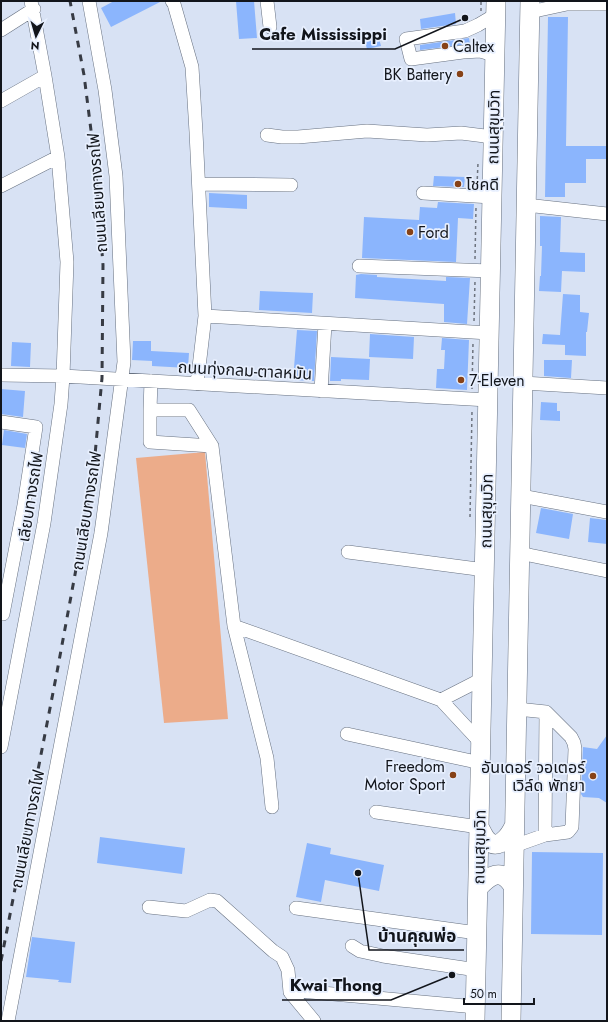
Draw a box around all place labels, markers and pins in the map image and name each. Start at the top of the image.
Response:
callout: Cafe Mississippi [252,20,395,49]
place label: Caltex [453,35,494,58]
marker: Caltex [440,41,450,51]
place label: BK Battery [384,63,453,86]
marker: BK Battery [455,69,465,79]
place label: โชคดี [466,173,499,196]
marker: โชคดี [453,179,463,189]
place label: Ford [418,221,449,244]
marker: Ford [405,227,415,237]
place label: 7-Eleven [469,369,525,392]
marker: 7-Eleven [456,375,466,385]
place label: Freedom Motor Sport [364,755,445,796]
place label: อันเดอร์ วอเตอร์ เวิล์ด พัทยา [481,756,586,797]
marker: Freedom Motor Sport [448,770,458,780]
marker: อันเดอร์ วอเตอร์ เวิล์ด พัทยา [588,771,598,781]
callout: บ้านคุณพ่อ [369,921,464,950]
callout: Kwai Thong [282,971,391,1000]

